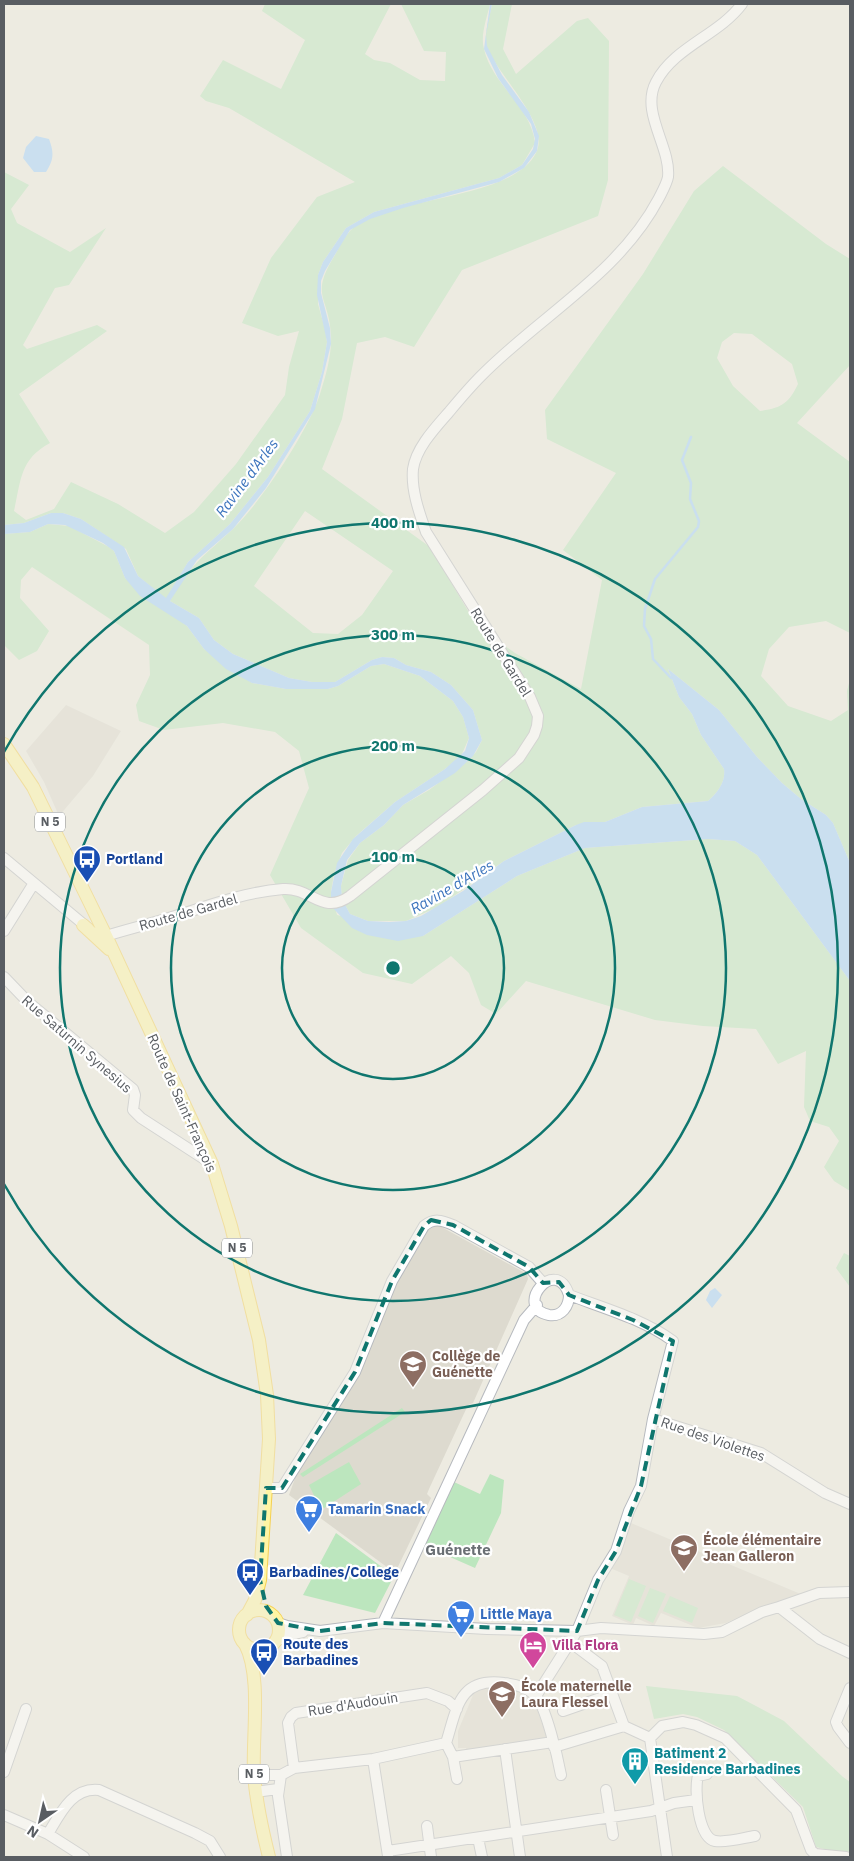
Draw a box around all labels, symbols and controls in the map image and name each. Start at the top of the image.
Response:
water label: Ravine d'Arles [211,435,282,521]
text: 400 m [371,513,415,532]
street label: Route de Gardel [467,604,536,700]
text: 300 m [371,625,415,644]
text: 200 m [371,736,415,755]
road number: N 5 [35,812,65,832]
bus stop icon: Portland [72,844,102,883]
text: 100 m [371,847,415,866]
place label: Portland [106,850,163,868]
water label: Ravine d'Arles [407,855,497,918]
street label: Route de Gardel [137,889,239,935]
centre of rings [384,959,402,977]
street label: Rue Saturnin Synesius [18,991,136,1097]
street label: Route de Saint-François [143,1031,221,1175]
road number: N 5 [222,1238,252,1258]
place label: Collège de Guénette [432,1347,501,1381]
school or university icon: Collège de Guénette [398,1349,428,1388]
street label: Rue des Violettes [658,1413,768,1465]
supermarket icon: Tamarin Snack [294,1494,324,1533]
place label: Tamarin Snack [328,1500,426,1518]
place label: École élémentaire Jean Galleron [703,1530,821,1565]
school or university icon: École élémentaire Jean Galleron [669,1533,699,1572]
district label: Guénette [425,1540,491,1559]
bus stop icon: Barbadines/College [235,1557,265,1596]
place label: Barbadines/College [269,1563,399,1581]
supermarket icon: Little Maya [446,1599,476,1638]
place label: Little Maya [480,1605,552,1623]
hotel icon: Villa Flora [518,1630,548,1669]
place label: Route des Barbadines [283,1635,358,1669]
place label: Villa Flora [552,1636,619,1654]
bus stop icon: Route des Barbadines [249,1637,279,1676]
place label: École maternelle Laura Flessel [521,1676,632,1711]
school or university icon: École maternelle Laura Flessel [487,1679,517,1718]
street label: Rue d'Audouin [307,1688,399,1720]
place label: Batiment 2 Residence Barbadines [654,1744,800,1778]
building icon: Batiment 2 Residence Barbadines [620,1746,650,1785]
road number: N 5 [239,1765,269,1784]
north arrow [15,1796,65,1846]
text: N [23,1821,42,1842]

